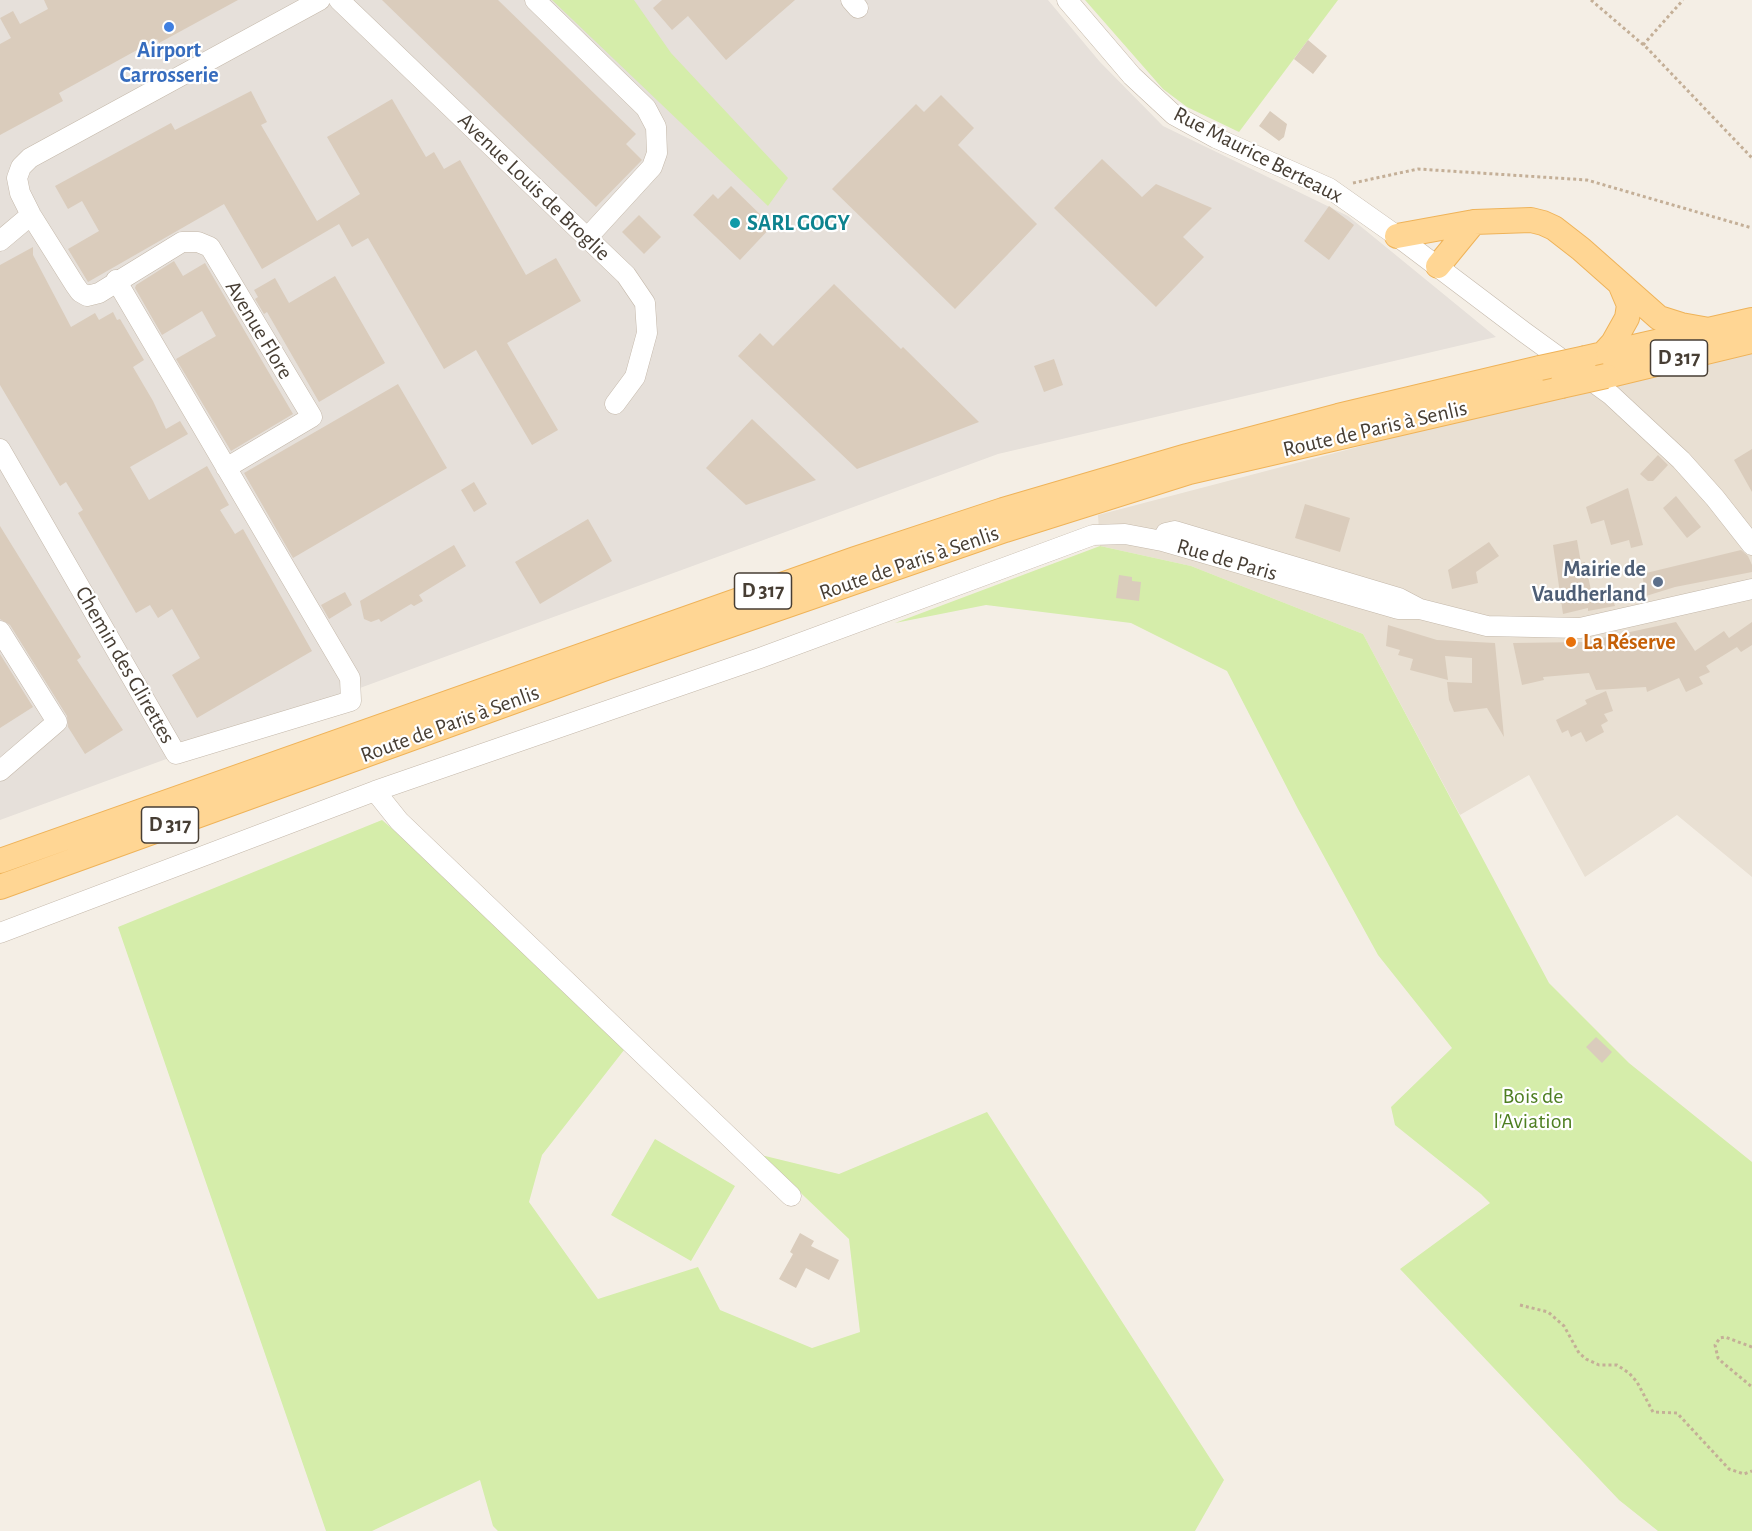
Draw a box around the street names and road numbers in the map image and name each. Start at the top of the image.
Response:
street label: Rue Maurice Berteaux [1169,101,1347,209]
street label: Avenue Louis de Broglie [452,107,616,267]
street label: Avenue Flore [219,276,299,384]
road number: D 317 [1650,340,1708,376]
street label: Route de Paris à Senlis [1280,395,1470,463]
street label: Route de Paris à Senlis [816,520,1002,606]
street label: Rue de Paris [1174,533,1280,587]
road number: D 317 [734,573,792,609]
street label: Chemin des Glirettes [69,582,181,748]
street label: Route de Paris à Senlis [357,679,543,769]
road number: D 317 [142,807,198,843]

